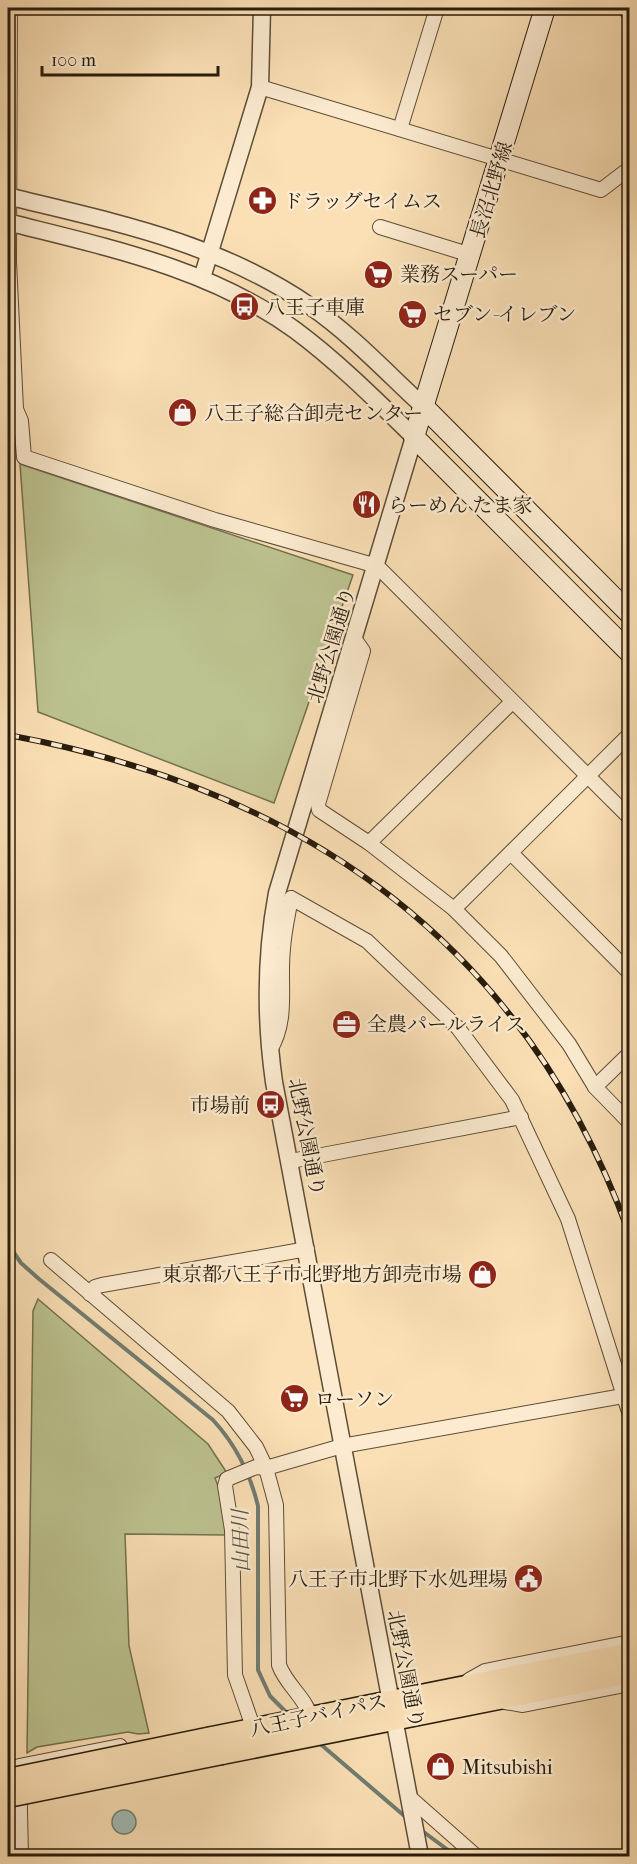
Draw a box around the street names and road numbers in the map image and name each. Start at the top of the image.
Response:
street label: 長沼北野線 [466,139,517,241]
street label: 北野公園通り [303,584,360,706]
street label: 北野公園通り [284,1076,329,1198]
street label: 北野公園通り [383,1608,428,1730]
street label: 八王子バイパス [247,1690,389,1741]

